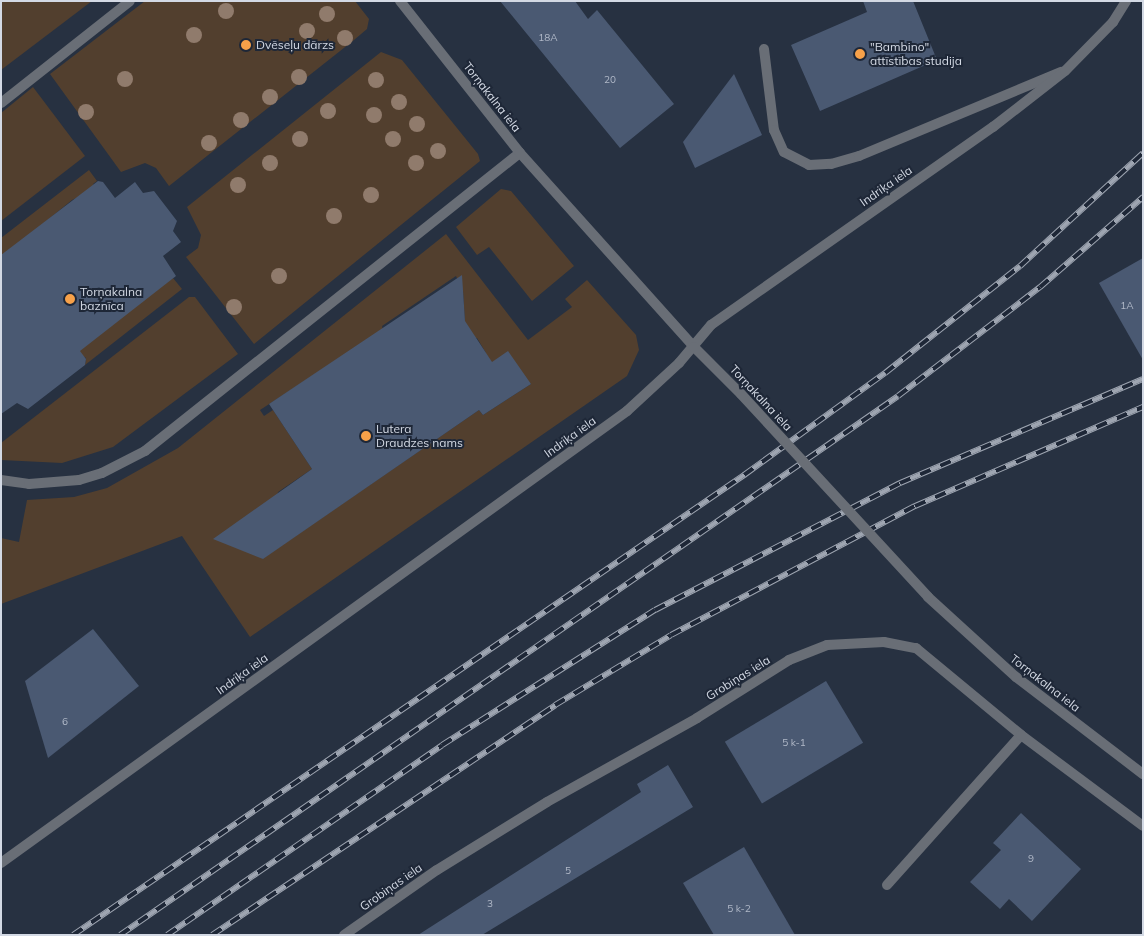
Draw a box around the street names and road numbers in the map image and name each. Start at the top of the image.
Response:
street label: Torņakalna iela [460,59,524,135]
street label: Indriķa iela [857,163,915,209]
street label: Torņakalna iela [727,362,795,434]
street label: Indriķa iela [541,413,599,461]
street label: Indriķa iela [213,650,271,698]
street label: Torņakalna iela [1007,651,1083,715]
street label: Grobiņas iela [703,653,773,703]
street label: Grobiņas iela [357,860,425,914]

